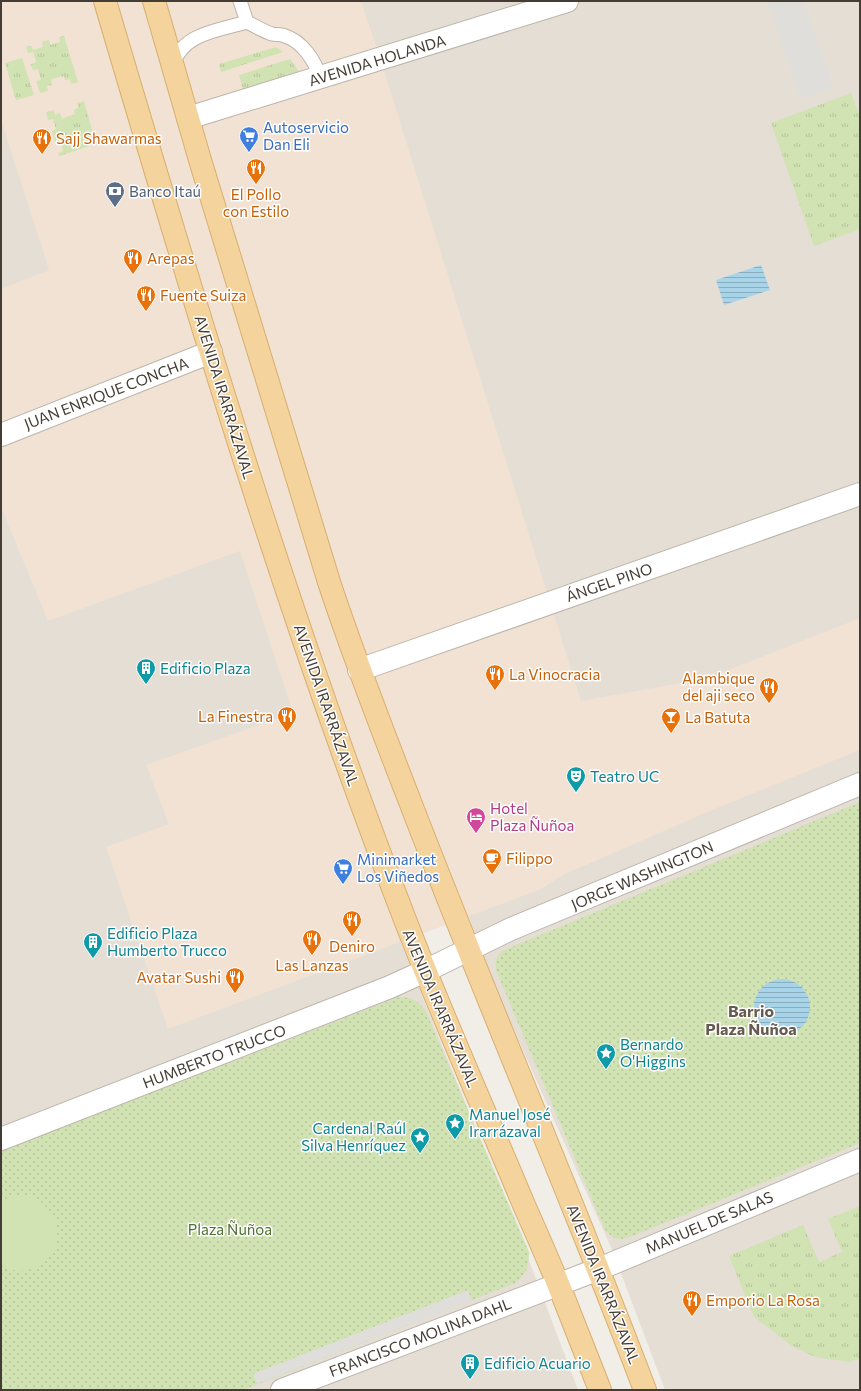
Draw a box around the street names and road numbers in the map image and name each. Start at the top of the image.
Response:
street label: AVENIDA HOLANDA [306,31,448,89]
street label: AVENIDA IRARRÁZAVAL [191,313,260,481]
street label: JUAN ENRIQUE CONCHA [21,353,191,433]
street label: ÁNGEL PINO [563,558,655,605]
street label: AVENIDA IRARRÁZAVAL [291,621,364,789]
street label: JORGE WASHINGTON [568,837,716,913]
street label: AVENIDA IRARRÁZAVAL [399,926,484,1090]
street label: HUMBERTO TRUCCO [140,1020,288,1092]
street label: MANUEL DE SALAS [642,1187,776,1257]
street label: AVENIDA IRARRÁZAVAL [564,1201,645,1367]
street label: FRANCISCO MOLINA DAHL [326,1294,514,1380]

